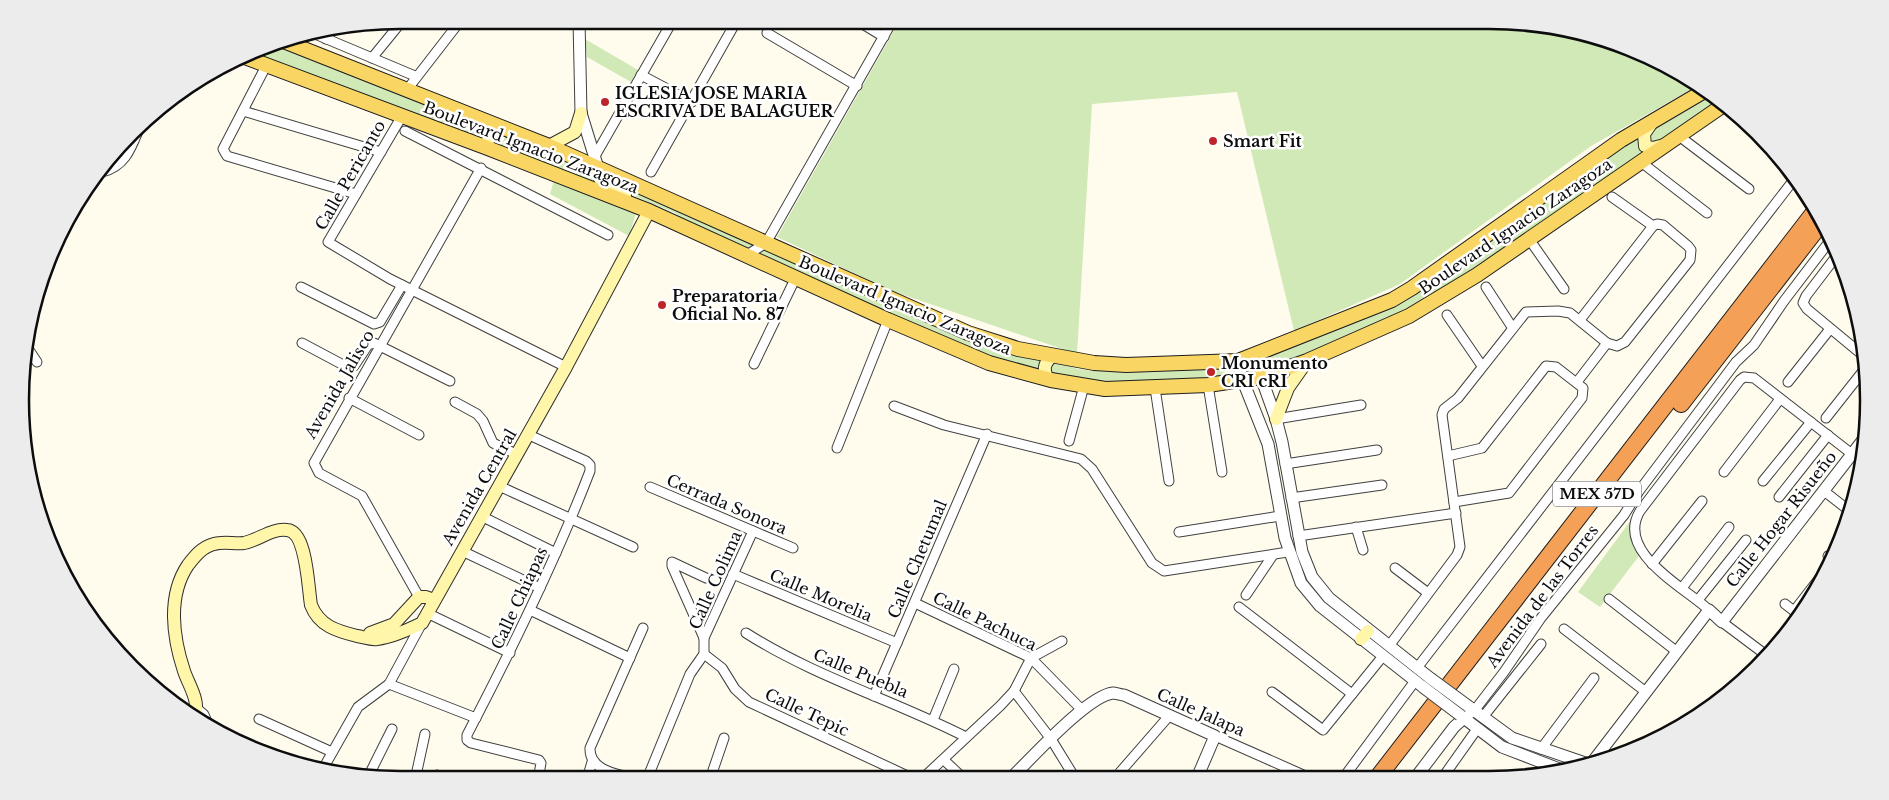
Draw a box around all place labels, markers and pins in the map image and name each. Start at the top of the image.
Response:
place label: IGLESIA JOSE MARIA ESCRIVA DE BALAGUER [615,83,834,121]
marker: IGLESIA JOSE MARIA ESCRIVA DE BALAGUER [599,96,611,108]
place label: Smart Fit [1223,131,1303,151]
marker: Smart Fit [1207,135,1219,147]
place label: Preparatoria Oficial No. 87 [672,286,785,324]
marker: Preparatoria Oficial No. 87 [656,299,668,311]
place label: Monumento CRI cRI [1221,353,1328,391]
marker: Monumento CRI cRI [1205,366,1217,378]

